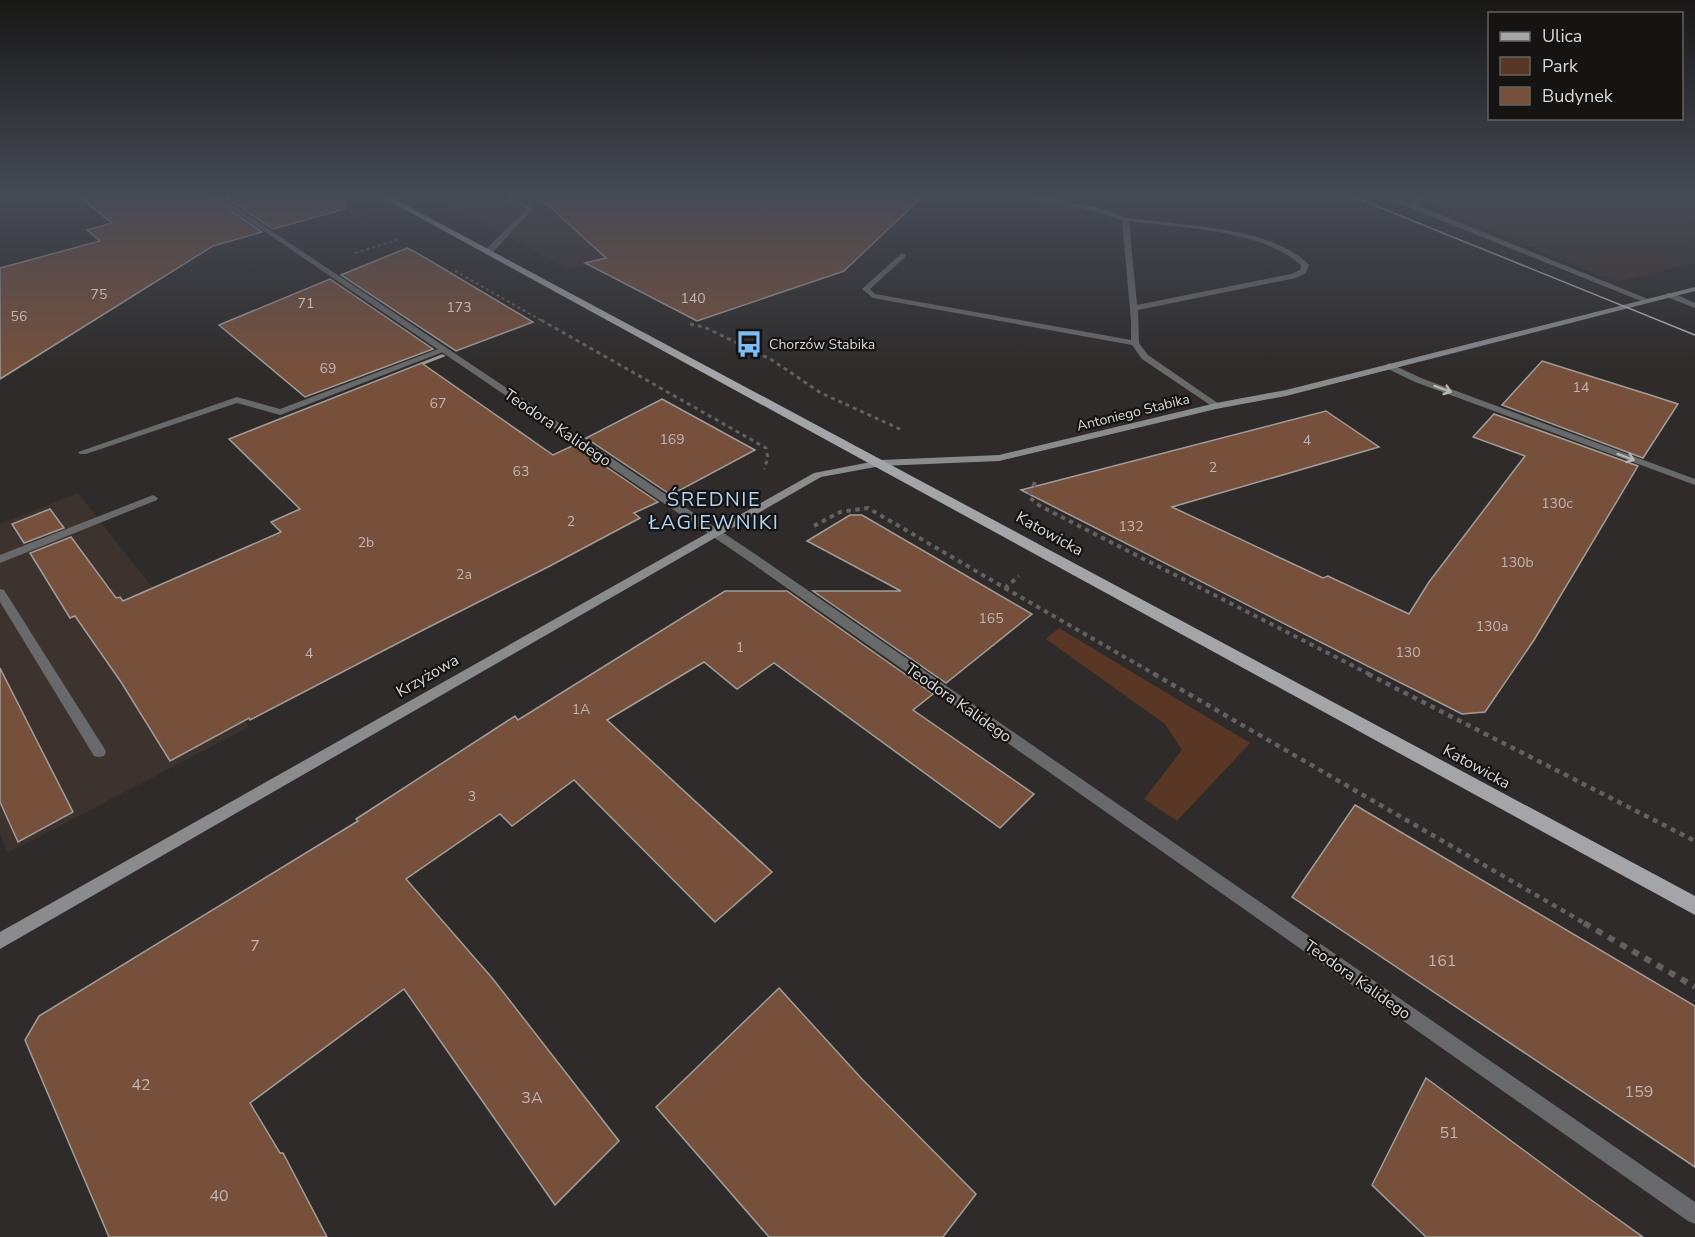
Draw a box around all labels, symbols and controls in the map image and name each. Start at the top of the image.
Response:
legend [1488,12,1683,120]
text: Ulica [1542,24,1582,48]
text: Park [1542,54,1579,78]
text: Budynek [1542,84,1614,108]
house number: 75 [91,285,107,304]
house number: 140 [680,289,706,308]
house number: 71 [298,294,314,313]
house number: 173 [446,298,472,317]
house number: 56 [11,307,27,326]
bus stop icon: Chorzów Stabika [734,329,764,359]
place label: Chorzów Stabika [769,335,875,354]
house number: 69 [320,359,336,378]
house number: 14 [1573,378,1589,397]
street label: Teodora Kalidego [499,384,616,472]
one-way arrow [1433,385,1452,396]
street label: Antoniego Stabika [1075,389,1192,436]
house number: 67 [430,394,446,413]
house number: 169 [659,430,685,449]
house number: 4 [1303,431,1311,450]
one-way arrow [1616,452,1635,463]
house number: 2 [1209,458,1217,477]
house number: 63 [513,462,529,481]
district label: ŚREDNIE ŁAGIEWNIKI [648,486,779,536]
house number: 130c [1541,494,1573,513]
street label: Katowicka [1012,506,1087,561]
house number: 2 [567,512,575,531]
house number: 132 [1118,517,1144,536]
house number: 2b [358,533,374,552]
house number: 130b [1500,553,1534,572]
house number: 2a [456,565,472,584]
house number: 165 [978,609,1004,628]
house number: 130a [1476,617,1508,636]
house number: 1 [736,638,744,657]
house number: 130 [1395,643,1421,662]
house number: 4 [305,644,313,663]
street label: Krzyżowa [392,649,463,703]
street label: Teodora Kalidego [901,658,1016,748]
house number: 1A [572,700,590,719]
street label: Katowicka [1439,739,1514,794]
house number: 3 [468,787,476,806]
house number: 7 [250,935,260,957]
street label: Teodora Kalidego [1300,935,1415,1025]
house number: 161 [1428,950,1456,972]
house number: 42 [131,1074,151,1096]
house number: 159 [1625,1081,1653,1103]
house number: 3A [521,1087,543,1109]
house number: 51 [1439,1122,1459,1144]
house number: 40 [209,1185,229,1207]

